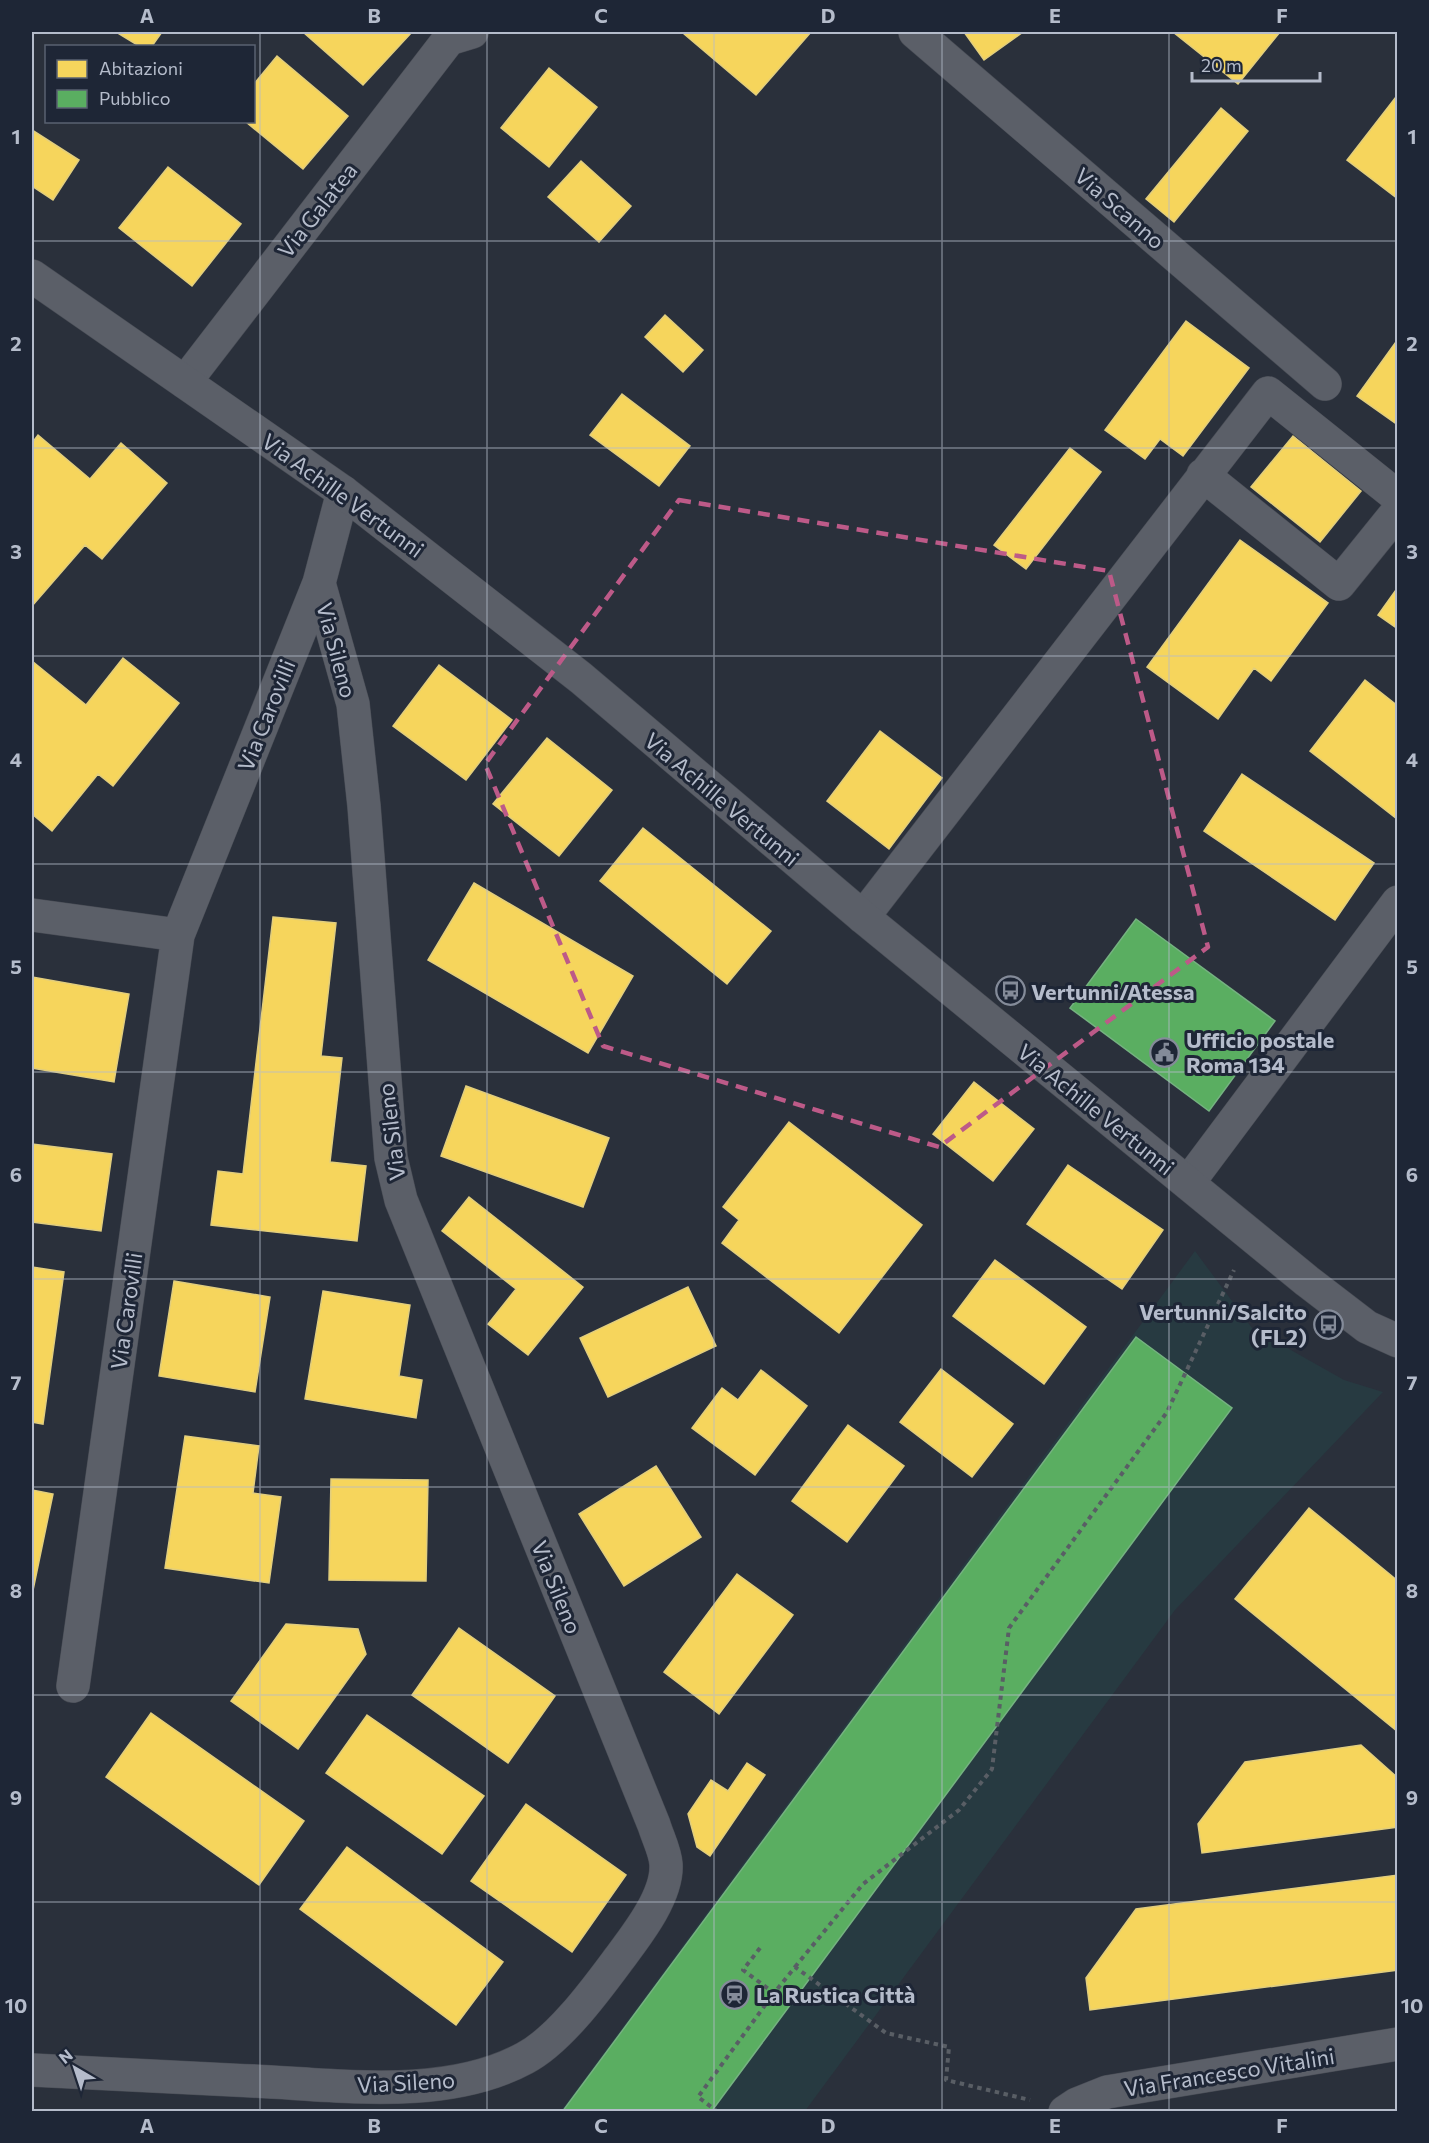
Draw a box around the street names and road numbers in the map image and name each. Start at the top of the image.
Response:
street label: Via Galatea [272,157,362,263]
street label: Via Scanno [1070,162,1170,254]
street label: Via Achille Vertunni [257,427,429,563]
street label: Via Sileno [311,599,363,701]
street label: Via Carovilli [231,655,301,775]
street label: Via Achille Vertunni [639,726,805,872]
street label: Via Achille Vertunni [1012,1038,1180,1180]
street label: Via Sileno [372,1082,410,1182]
street label: Via Carovilli [104,1251,148,1371]
street label: Via Sileno [526,1537,588,1637]
street label: Via Francesco Vitalini [1122,2042,1336,2102]
street label: Via Sileno [356,2066,456,2098]

